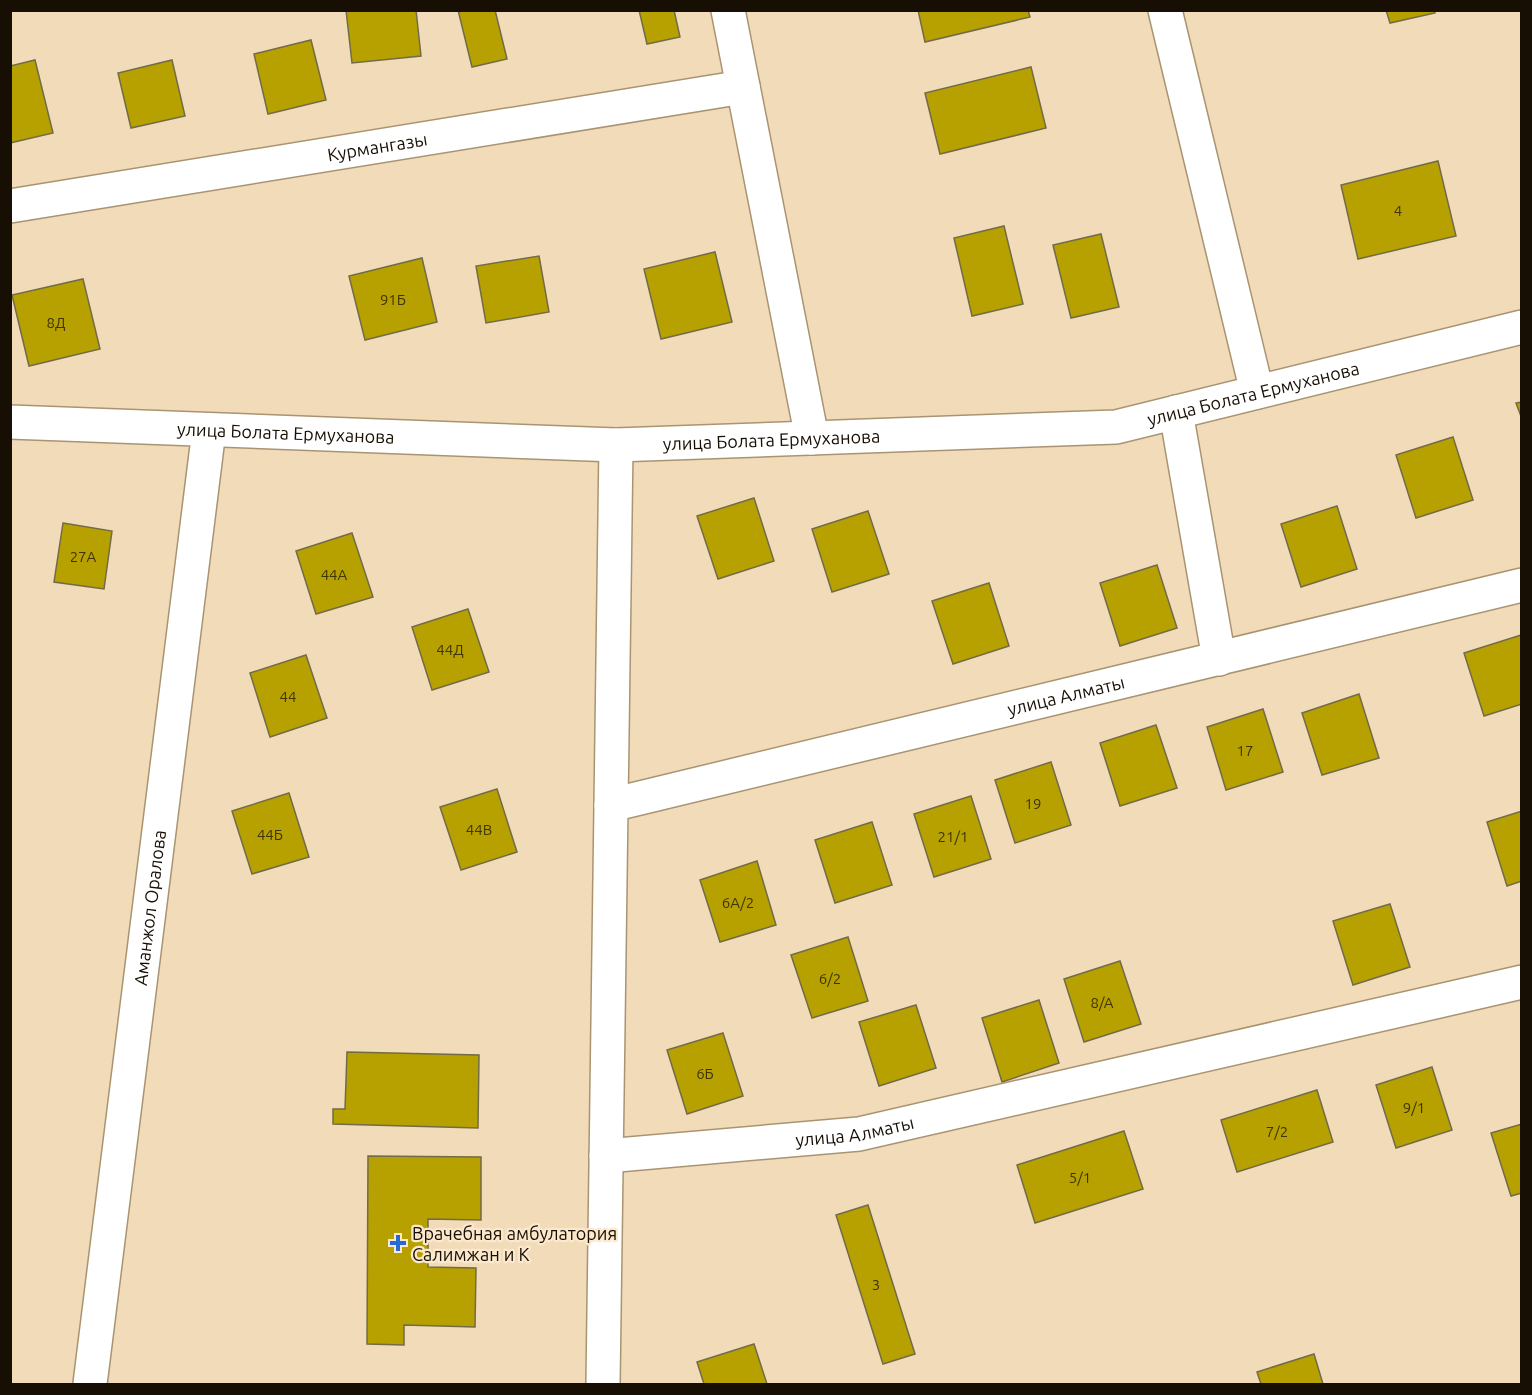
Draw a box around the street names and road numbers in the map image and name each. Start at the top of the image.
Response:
street label: Курмангазы [326,128,429,164]
street label: улица Болата Ермуханова [1145,358,1361,429]
street label: улица Болата Ермуханова [177,418,395,447]
street label: улица Болата Ермуханова [662,425,881,453]
street label: улица Алматы [1005,671,1127,719]
street label: Аманжол Оралова [130,829,169,987]
street label: улица Алматы [794,1112,916,1149]

